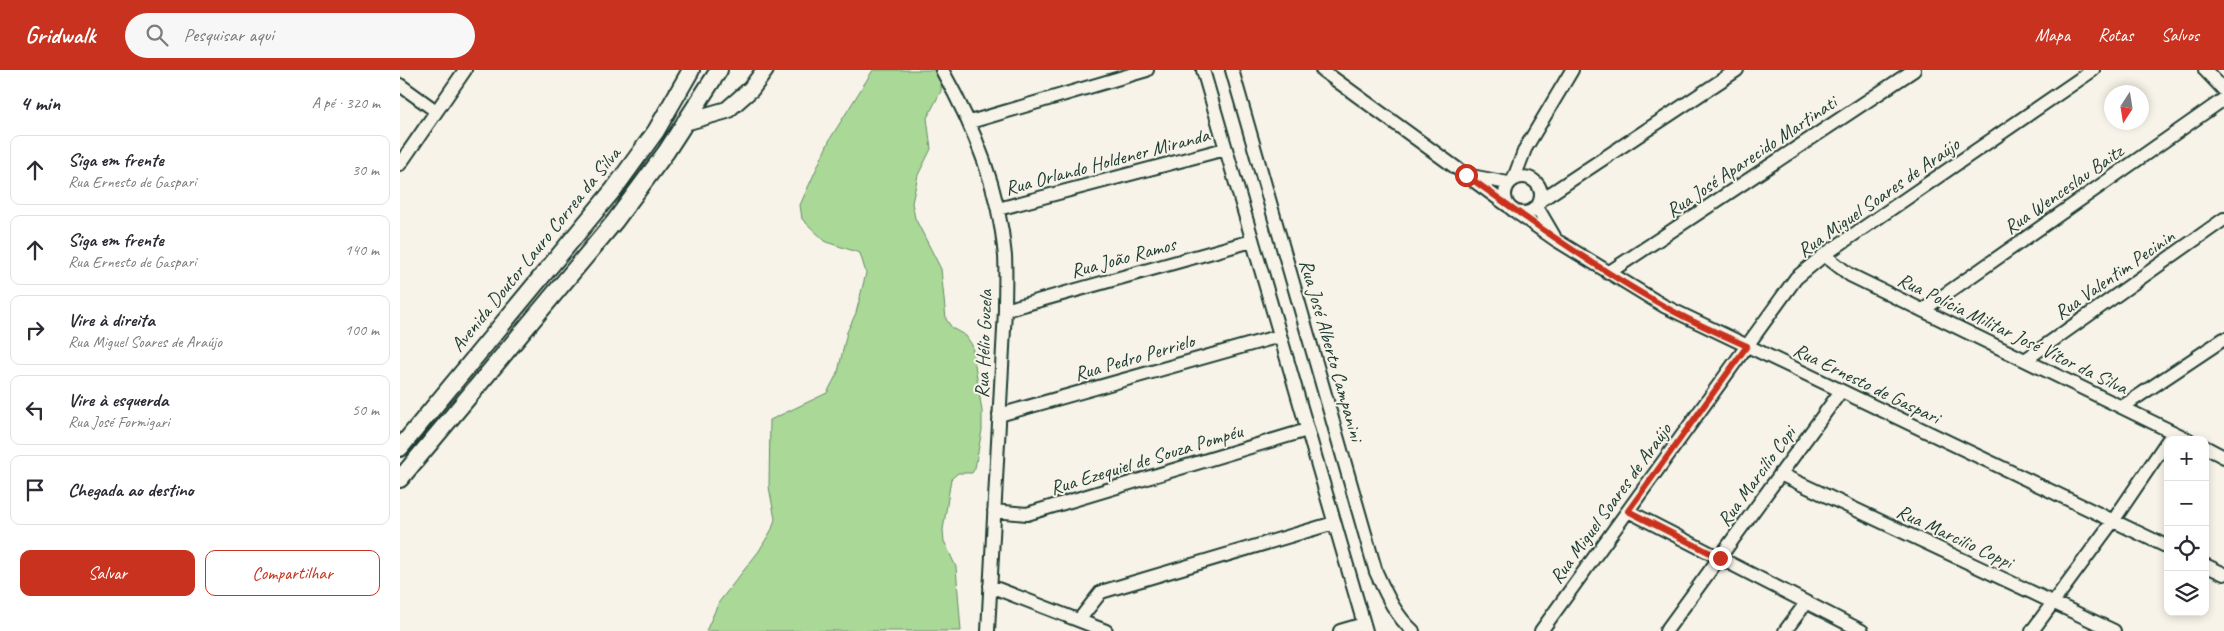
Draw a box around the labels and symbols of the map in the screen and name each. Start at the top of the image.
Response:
north arrow [2104,85,2149,130]
street label: Rua José Aparecido Martinati [1661,89,1843,223]
street label: Rua Orlando Holdener Miranda [1002,122,1213,201]
street label: Rua Miguel Soares de Araújo [1792,131,1965,263]
street label: Rua Wenceslau Baitz [1999,138,2129,240]
street label: Avenida Doutor Lauro Correa da Silva [445,141,627,357]
route start [1455,164,1478,187]
street label: Rua Valentim Pecinin [2049,223,2180,325]
street label: Rua João Ramos [1068,231,1181,284]
street label: Rua José Alberto Campanini [1294,256,1370,446]
street label: Rua Polícia Militar José Vítor da Silva [1894,267,2133,401]
street label: Rua Hélio Guzela [969,287,998,399]
street label: Rua Pedro Perrielo [1071,328,1199,387]
street label: Rua Ernesto de Gaspari [1789,337,1946,431]
street label: Rua Miguel Soares de Araújo [1544,417,1678,588]
street label: Rua Ezequiel de Souza Pompéu [1047,418,1247,501]
street label: Rua Marcílio Copi [1712,419,1802,531]
street label: Rua Marcilio Coppi [1893,499,2019,575]
route end [1709,547,1732,570]

